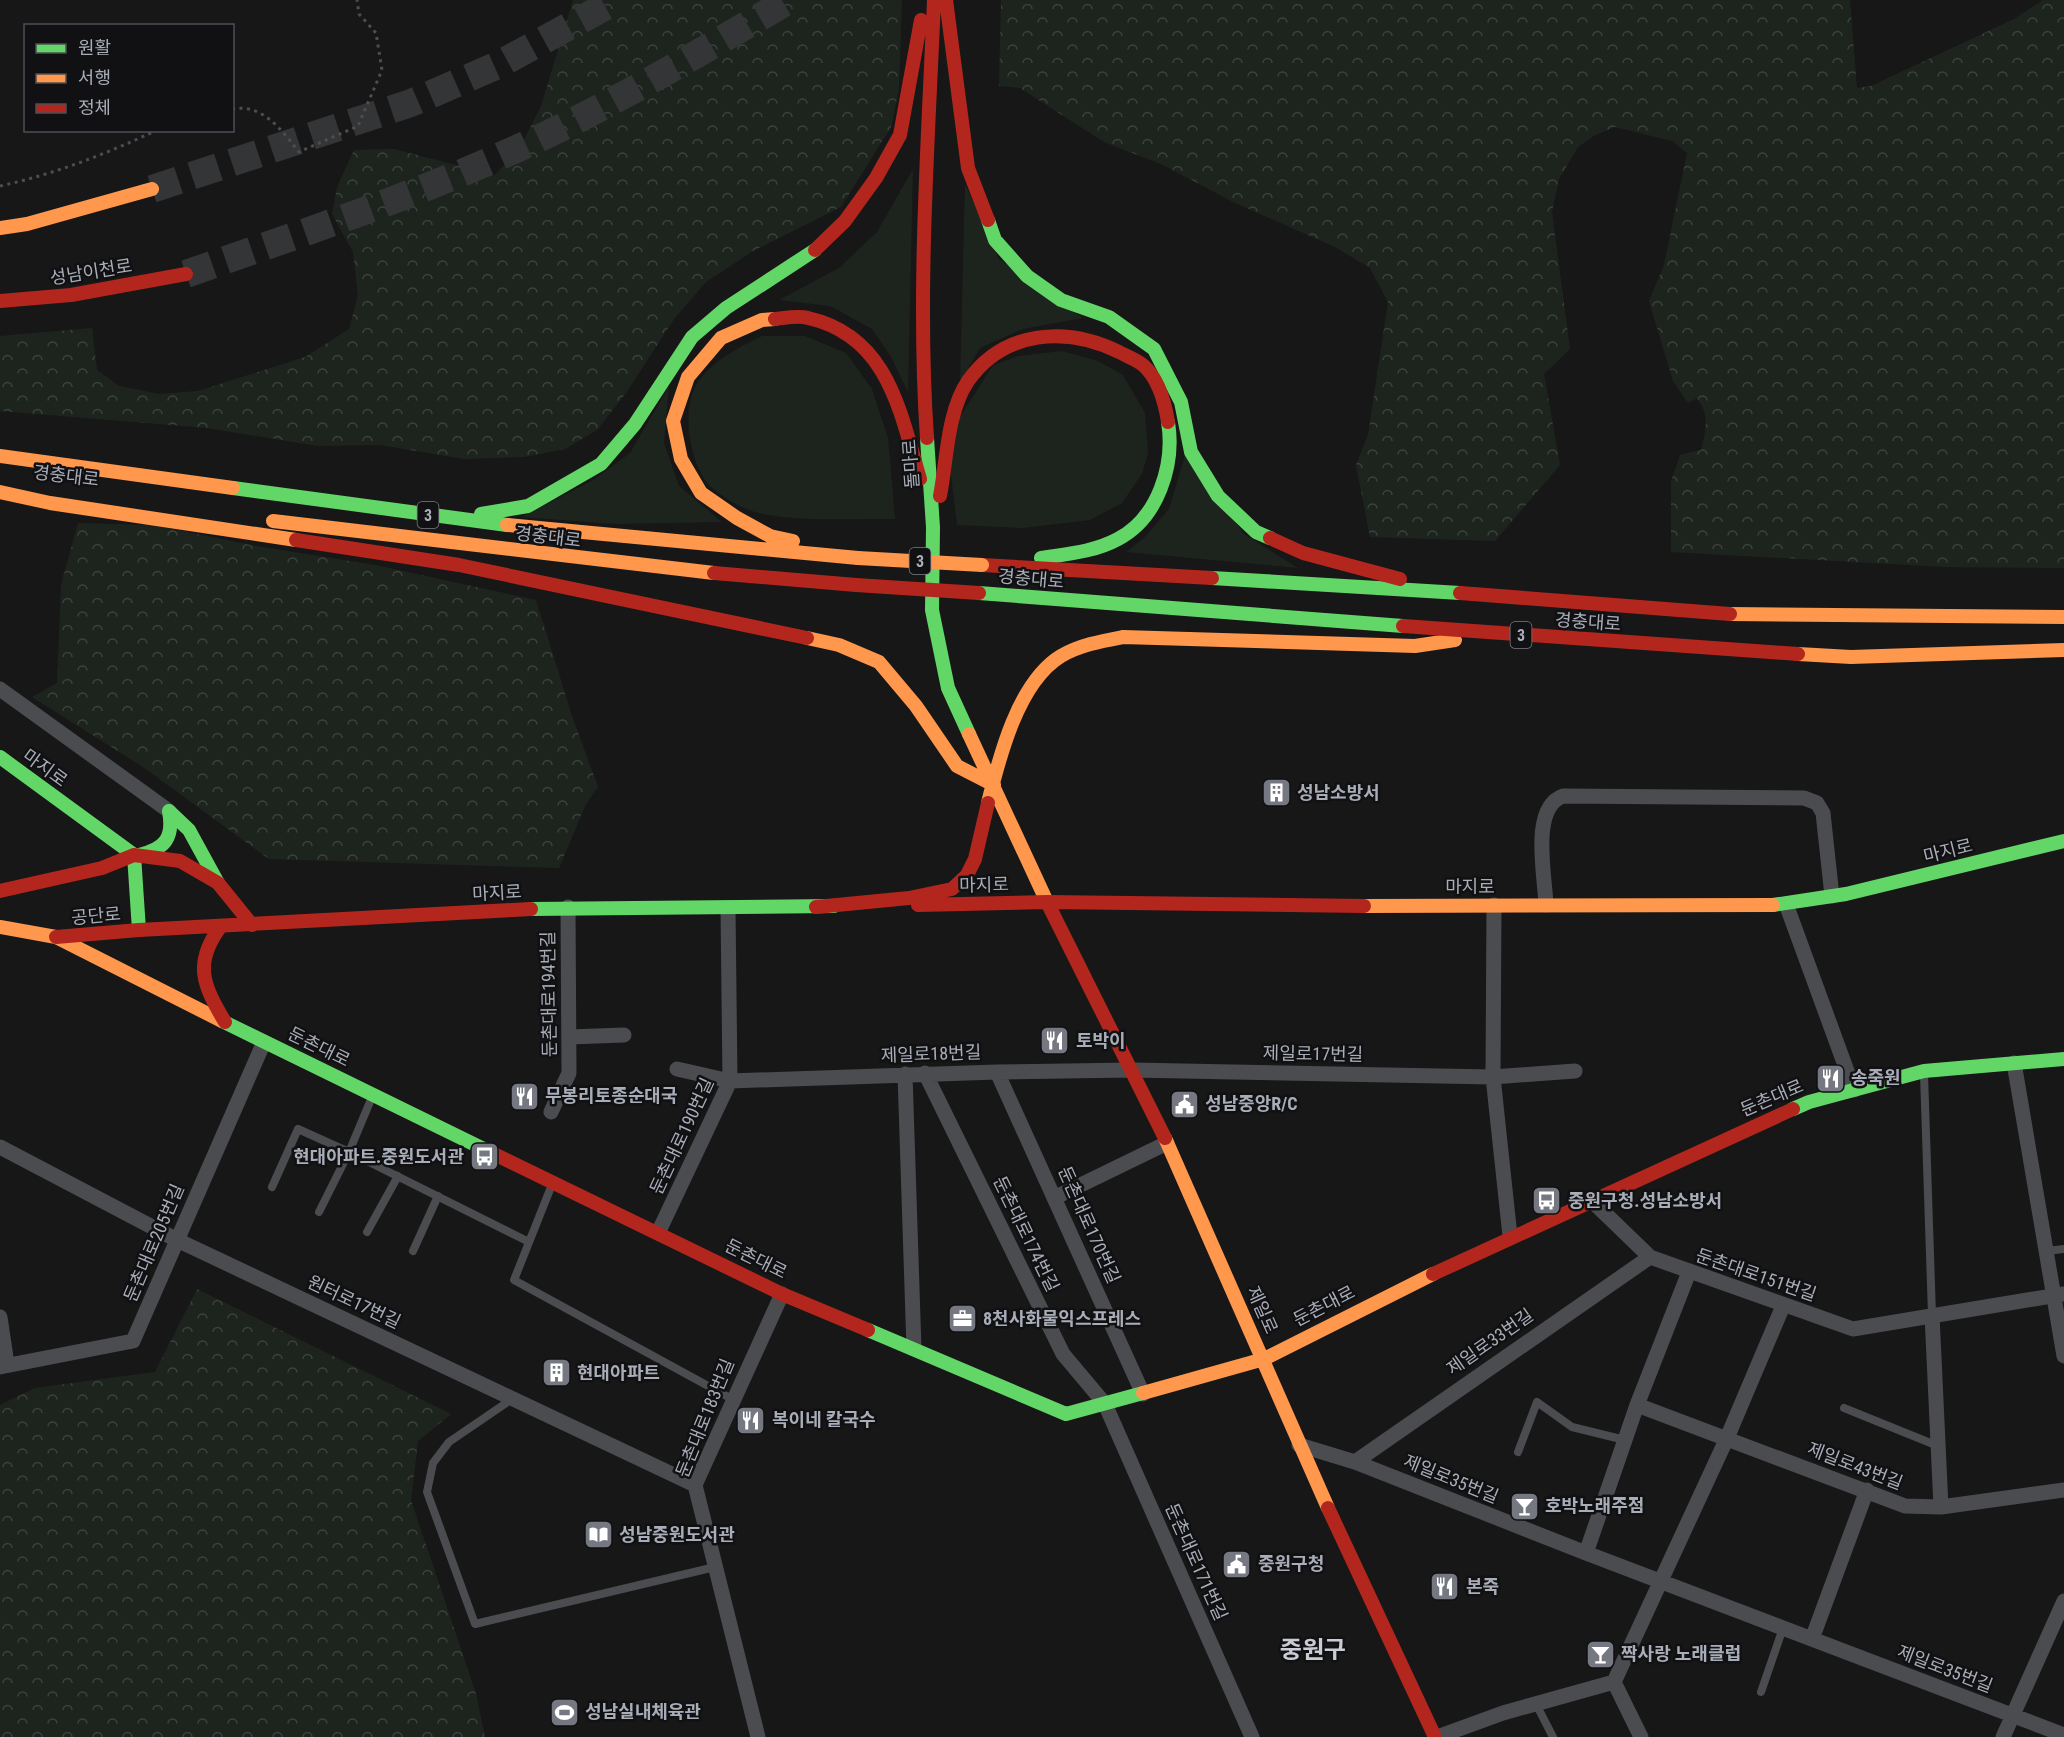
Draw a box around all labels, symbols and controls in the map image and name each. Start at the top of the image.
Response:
legend [24,24,234,132]
text: 원활 [78,37,111,58]
text: 서행 [78,67,111,88]
text: 정체 [78,97,111,118]
street label: 성남이천로 [48,255,133,288]
street label: 돌마로 [898,439,923,490]
street label: 경충대로 [32,461,100,490]
road number: 3 [418,502,438,528]
street label: 경충대로 [514,522,582,551]
road number: 3 [910,548,930,574]
street label: 경충대로 [997,565,1065,592]
street label: 경충대로 [1554,609,1622,634]
road number: 3 [1510,622,1532,648]
street label: 마지로 [19,744,72,791]
building icon: 성남소방서 [1260,777,1292,809]
place label: 성남소방서 [1297,782,1380,803]
street label: 마지로 [1921,834,1975,867]
street label: 마지로 [959,874,1009,895]
street label: 마지로 [1445,876,1495,897]
street label: 마지로 [472,881,522,904]
street label: 공단로 [70,903,122,928]
street label: 둔촌대로194번길 [537,931,560,1057]
street label: 둔촌대로 [285,1023,354,1071]
restaurant icon: 토박이 [1039,1025,1071,1057]
place label: 토박이 [1076,1030,1126,1051]
street label: 제일로18번길 [880,1041,982,1066]
street label: 제일로17번길 [1263,1042,1363,1065]
restaurant icon: 송죽원 [1814,1062,1846,1094]
place label: 송죽원 [1851,1067,1901,1088]
street label: 둔촌대로190번길 [645,1074,718,1197]
street label: 둔촌대로 [1737,1075,1806,1120]
restaurant icon: 무봉리토종순대국 [508,1080,540,1112]
place label: 무봉리토종순대국 [545,1085,677,1106]
public building icon: 성남중앙R/C [1168,1088,1200,1120]
place label: 성남중앙R/C [1205,1093,1297,1114]
bus stop icon: 현대아파트.중원도서관 [469,1141,501,1173]
place label: 현대아파트.중원도서관 [293,1146,464,1167]
street label: 둔촌대로170번길 [1054,1163,1125,1287]
street label: 둔촌대로174번길 [989,1173,1064,1295]
street label: 둔촌대로205번길 [119,1181,188,1305]
bus stop icon: 중원구청.성남소방서 [1531,1185,1563,1217]
place label: 중원구청.성남소방서 [1568,1190,1722,1211]
street label: 둔촌대로 [722,1235,791,1283]
street label: 둔촌대로151번길 [1693,1244,1819,1305]
street label: 원터로17번길 [304,1271,404,1332]
street label: 둔촌대로 [1289,1281,1358,1330]
street label: 제일로 [1243,1283,1282,1337]
office icon: 8천사화물익스프레스 [946,1303,978,1335]
street label: 제일로33번길 [1442,1304,1537,1379]
place label: 8천사화물익스프레스 [983,1308,1141,1329]
street label: 둔촌대로183번길 [671,1355,738,1480]
building icon: 현대아파트 [540,1357,572,1389]
place label: 현대아파트 [577,1362,660,1383]
restaurant icon: 복이네 칼국수 [735,1404,767,1436]
place label: 복이네 칼국수 [772,1409,876,1430]
street label: 제일로43번길 [1804,1438,1906,1493]
street label: 제일로35번길 [1401,1450,1502,1507]
bar icon: 호박노래주점 [1508,1490,1540,1522]
place label: 호박노래주점 [1545,1495,1644,1516]
street label: 둔촌대로171번길 [1161,1500,1232,1624]
library icon: 성남중원도서관 [582,1519,614,1551]
place label: 성남중원도서관 [619,1524,735,1545]
public building icon: 중원구청 [1221,1548,1253,1580]
place label: 중원구청 [1258,1553,1324,1574]
restaurant icon: 본죽 [1429,1571,1461,1603]
place label: 본죽 [1466,1576,1499,1597]
district label: 중원구 [1280,1636,1346,1664]
bar icon: 짝사랑 노래클럽 [1584,1638,1616,1670]
street label: 제일로35번길 [1894,1641,1996,1696]
place label: 짝사랑 노래클럽 [1621,1643,1741,1664]
sports icon: 성남실내체육관 [548,1696,580,1728]
place label: 성남실내체육관 [585,1701,701,1722]

